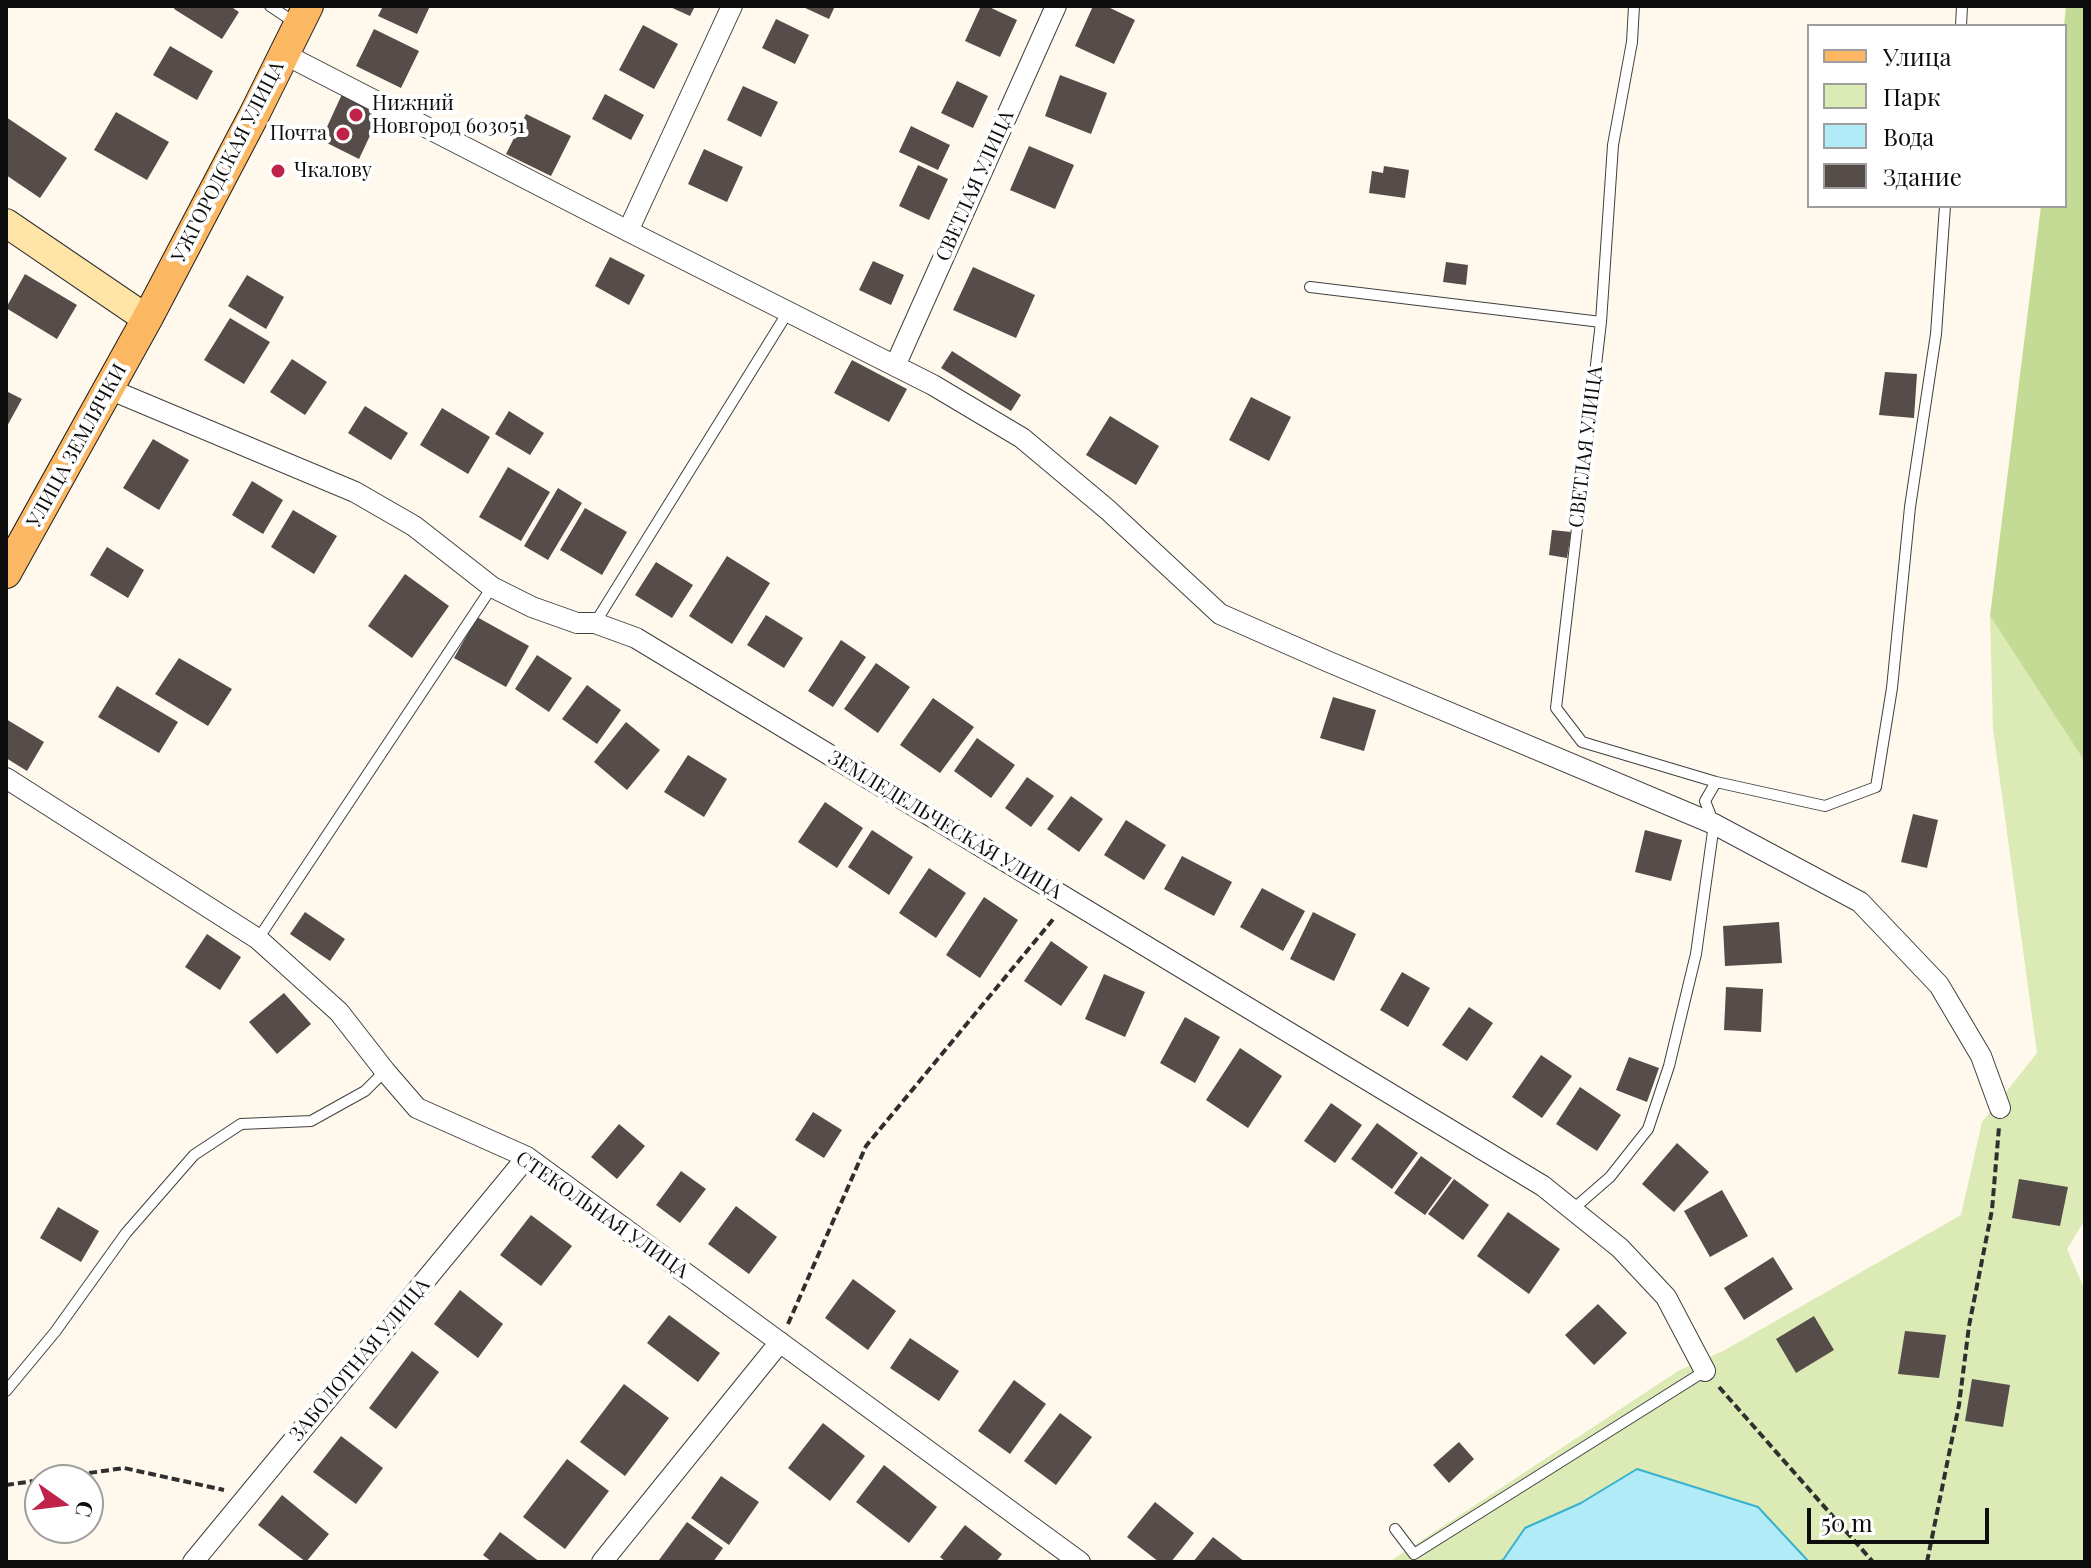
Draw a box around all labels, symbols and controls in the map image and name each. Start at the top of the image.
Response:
legend [1807,24,2067,208]
text: Улица [1883,40,1952,72]
street label: УЖГОРОДСКАЯ УЛИЦА [167,57,289,267]
text: Парк [1883,80,1941,112]
place label: Нижний Новгород 603051 [372,92,525,139]
marker: Нижний Новгород 603051 [347,106,365,124]
street label: СВЕТЛАЯ УЛИЦА [931,107,1019,265]
text: Вода [1883,120,1934,152]
place label: Почта [270,122,327,146]
marker: Почта [334,125,352,143]
place label: Чкалову [294,159,372,183]
text: Здание [1883,160,1962,192]
marker: Чкалову [269,162,287,180]
street label: УЛИЦА ЗЕМЛЯЧКИ [22,360,132,532]
street label: СВЕТЛАЯ УЛИЦА [1564,365,1608,529]
street label: ЗЕМЛЕДЕЛЬЧЕСКАЯ УЛИЦА [824,746,1066,904]
street label: СТЕКОЛЬНАЯ УЛИЦА [511,1146,693,1284]
street label: ЗАБОЛОТНАЯ УЛИЦА [285,1274,435,1446]
north arrow [24,1464,104,1544]
scale bar [1811,1492,1993,1542]
text: С [69,1498,102,1520]
text: 50 m [1821,1506,1873,1538]

